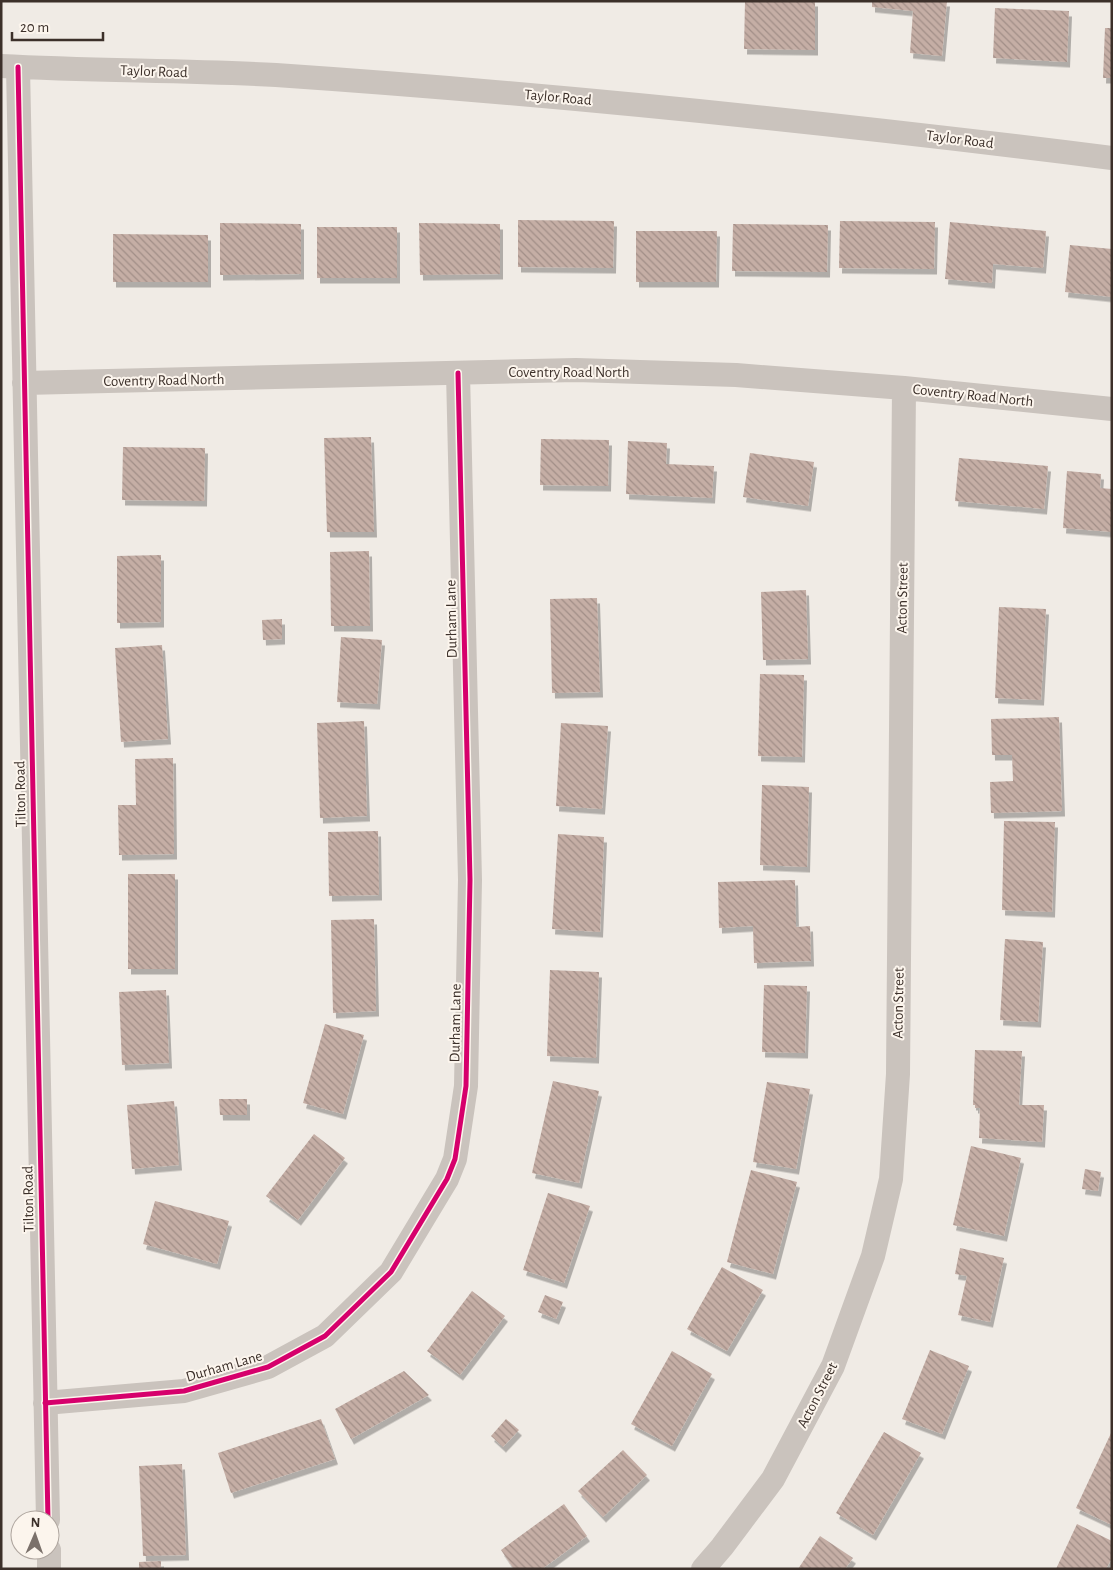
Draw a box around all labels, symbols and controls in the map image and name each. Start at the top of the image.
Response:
scale bar [12,10,104,42]
text: 20 m [20,20,49,35]
street label: Taylor Road [120,63,188,80]
street label: Taylor Road [524,87,592,108]
street label: Taylor Road [925,128,995,151]
street label: Coventry Road North [508,365,630,380]
street label: Coventry Road North [103,372,225,389]
street label: Coventry Road North [912,382,1034,409]
street label: Acton Street [894,562,911,634]
street label: Durham Lane [443,579,460,659]
street label: Tilton Road [12,760,29,827]
street label: Acton Street [890,967,907,1039]
street label: Durham Lane [447,983,464,1063]
street label: Tilton Road [20,1165,37,1232]
street label: Durham Lane [184,1348,264,1385]
street label: Acton Street [795,1360,840,1430]
north arrow [10,1510,60,1560]
text: N [30,1516,41,1530]

